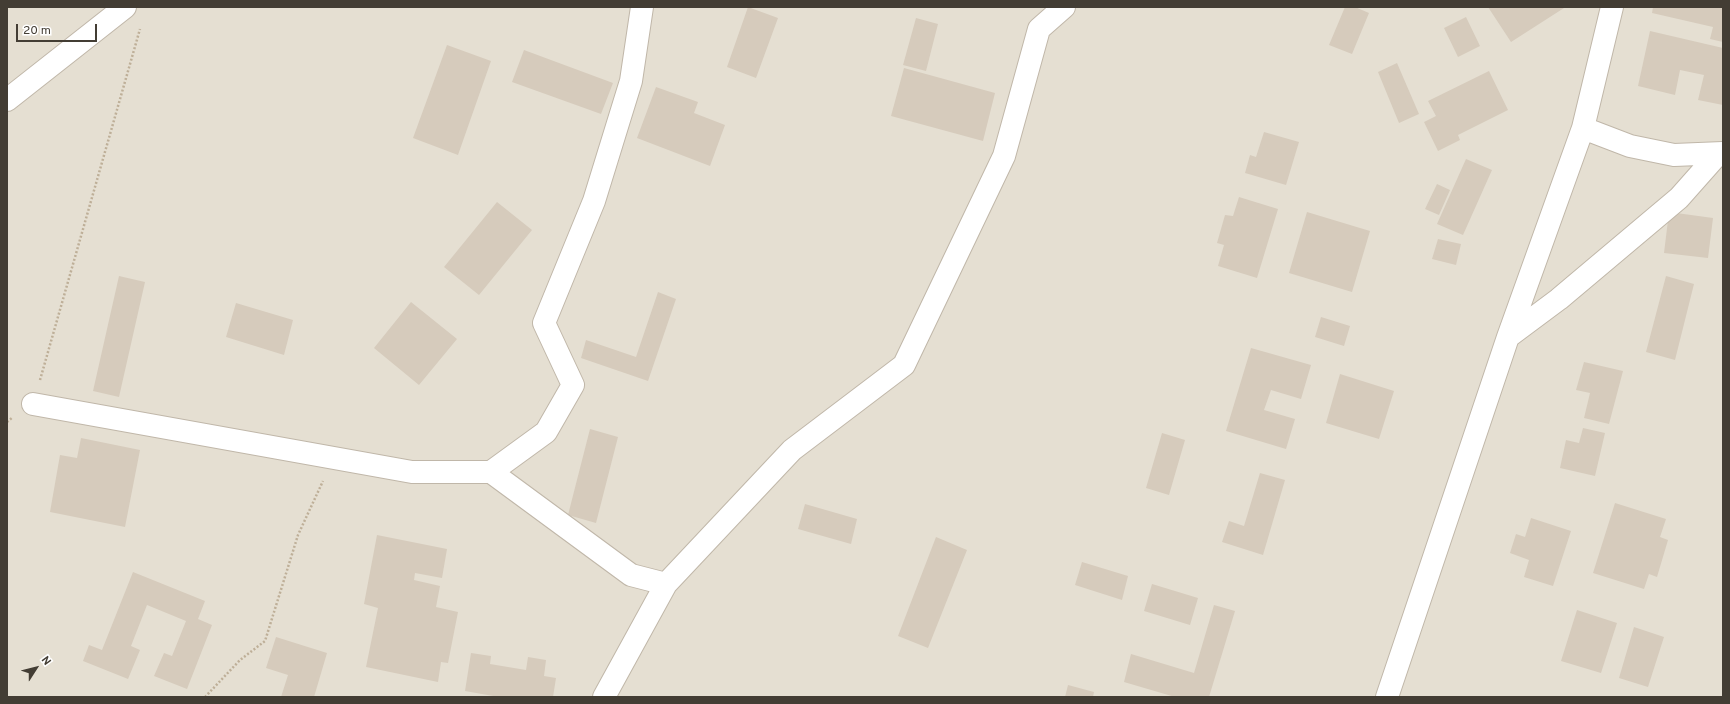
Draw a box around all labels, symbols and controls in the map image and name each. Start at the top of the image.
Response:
scale bar [18,16,99,42]
text: 20 m [23,23,51,39]
north arrow [16,648,56,688]
text: N [38,654,54,668]

